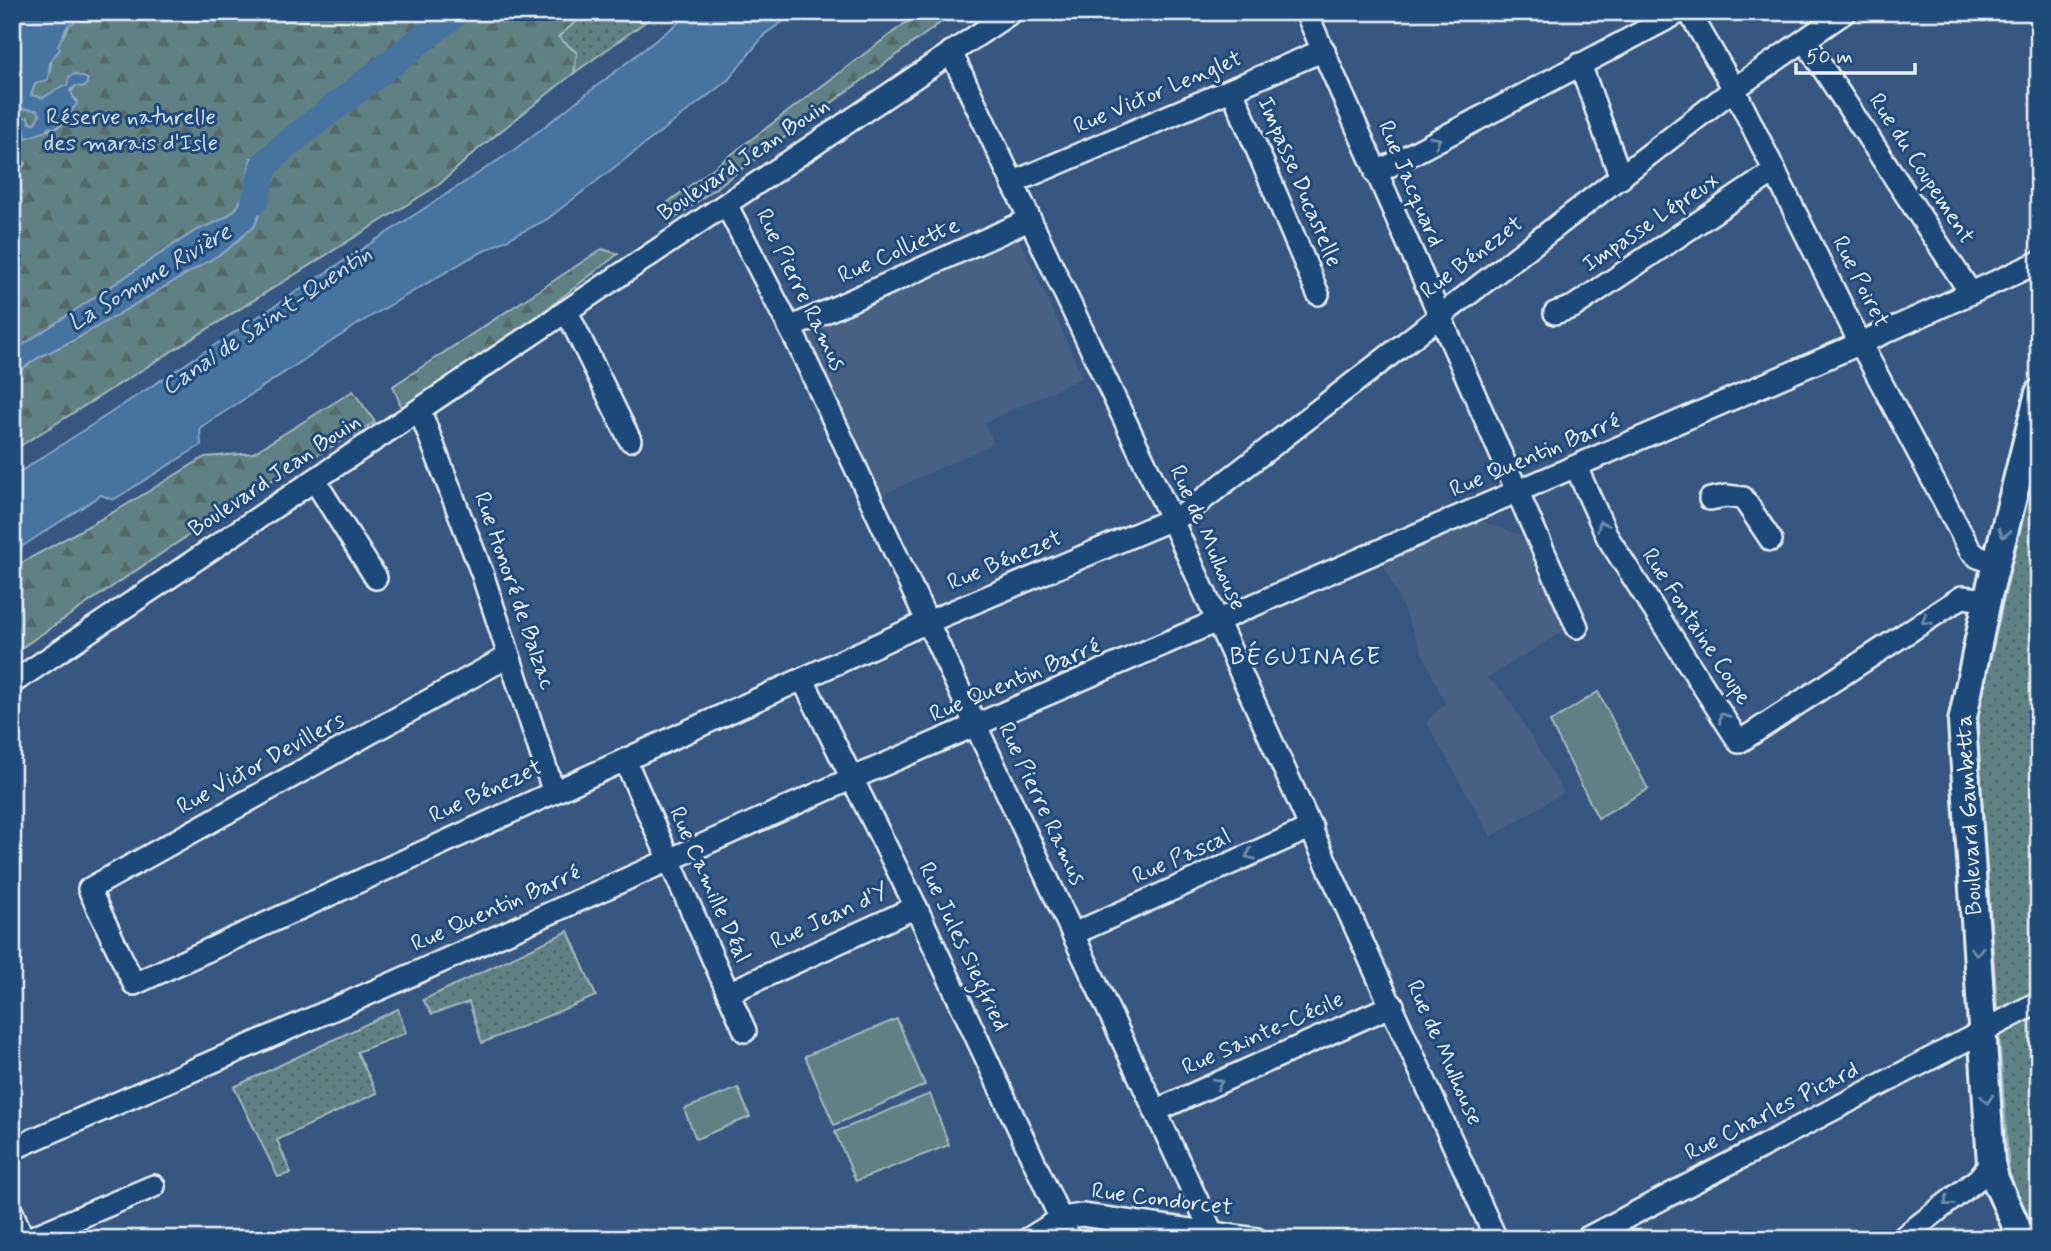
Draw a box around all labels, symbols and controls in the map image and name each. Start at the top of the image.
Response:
scale bar [1796,32,1914,76]
text: 50 m [1806,43,1853,71]
street label: Rue Victor Lenglet [1069,44,1247,142]
street label: Rue du Coupement [1861,88,1981,250]
street label: Boulevard Jean Bouin [652,91,836,229]
street label: Impasse Ducastelle [1250,92,1348,272]
park label: Réserve naturelle des marais d'Isle [44,103,218,159]
street label: Rue Jacquard [1370,116,1450,252]
one-way arrow [1429,136,1441,149]
street label: Impasse Lépreux [1577,166,1725,280]
street label: Rue Pierre Ramus [748,204,852,376]
street label: Rue Bénezet [1414,209,1530,307]
street label: Rue Colliette [834,211,964,291]
water label: La Somme Rivière [63,216,238,339]
street label: Rue Poiret [1824,231,1896,333]
water label: Canal de Saint-Quentin [156,239,378,403]
street label: Boulevard Jean Bouin [183,407,367,545]
street label: Rue Quentin Barré [1445,407,1625,505]
street label: Rue de Mulhouse [1162,461,1252,615]
street label: Rue Honoré de Balzac [466,488,562,694]
one-way arrow [1596,520,1610,532]
street label: Rue Bénezet [943,523,1067,599]
one-way arrow [1998,526,2012,538]
street label: Rue Fontaine Coupe [1634,543,1758,711]
one-way arrow [1920,612,1933,625]
street label: Rue Quentin Barré [925,632,1105,730]
district label: BÉGUINAGE [1230,640,1382,673]
street label: Rue Victor Devillers [172,706,350,822]
one-way arrow [1719,712,1731,725]
street label: Boulevard Gambetta [1950,714,1990,916]
street label: Rue Pierre Ramus [990,718,1092,890]
street label: Rue Bénezet [425,753,548,831]
street label: Rue Camille Déal [661,802,757,968]
street label: Rue Pascal [1128,822,1236,892]
one-way arrow [1245,847,1257,861]
street label: Rue Quentin Barré [407,858,585,960]
street label: Rue Jules Siegfried [909,858,1015,1037]
street label: Rue Jean d'Y [766,876,894,958]
one-way arrow [1970,945,1985,956]
street label: Rue de Mulhouse [1399,976,1489,1130]
street label: Rue Sainte-Cécile [1177,985,1349,1083]
street label: Rue Charles Picard [1680,1055,1864,1169]
one-way arrow [1210,1077,1223,1091]
one-way arrow [1980,1094,1995,1105]
street label: Rue Condorcet [1090,1176,1234,1224]
one-way arrow [1943,1194,1955,1207]

